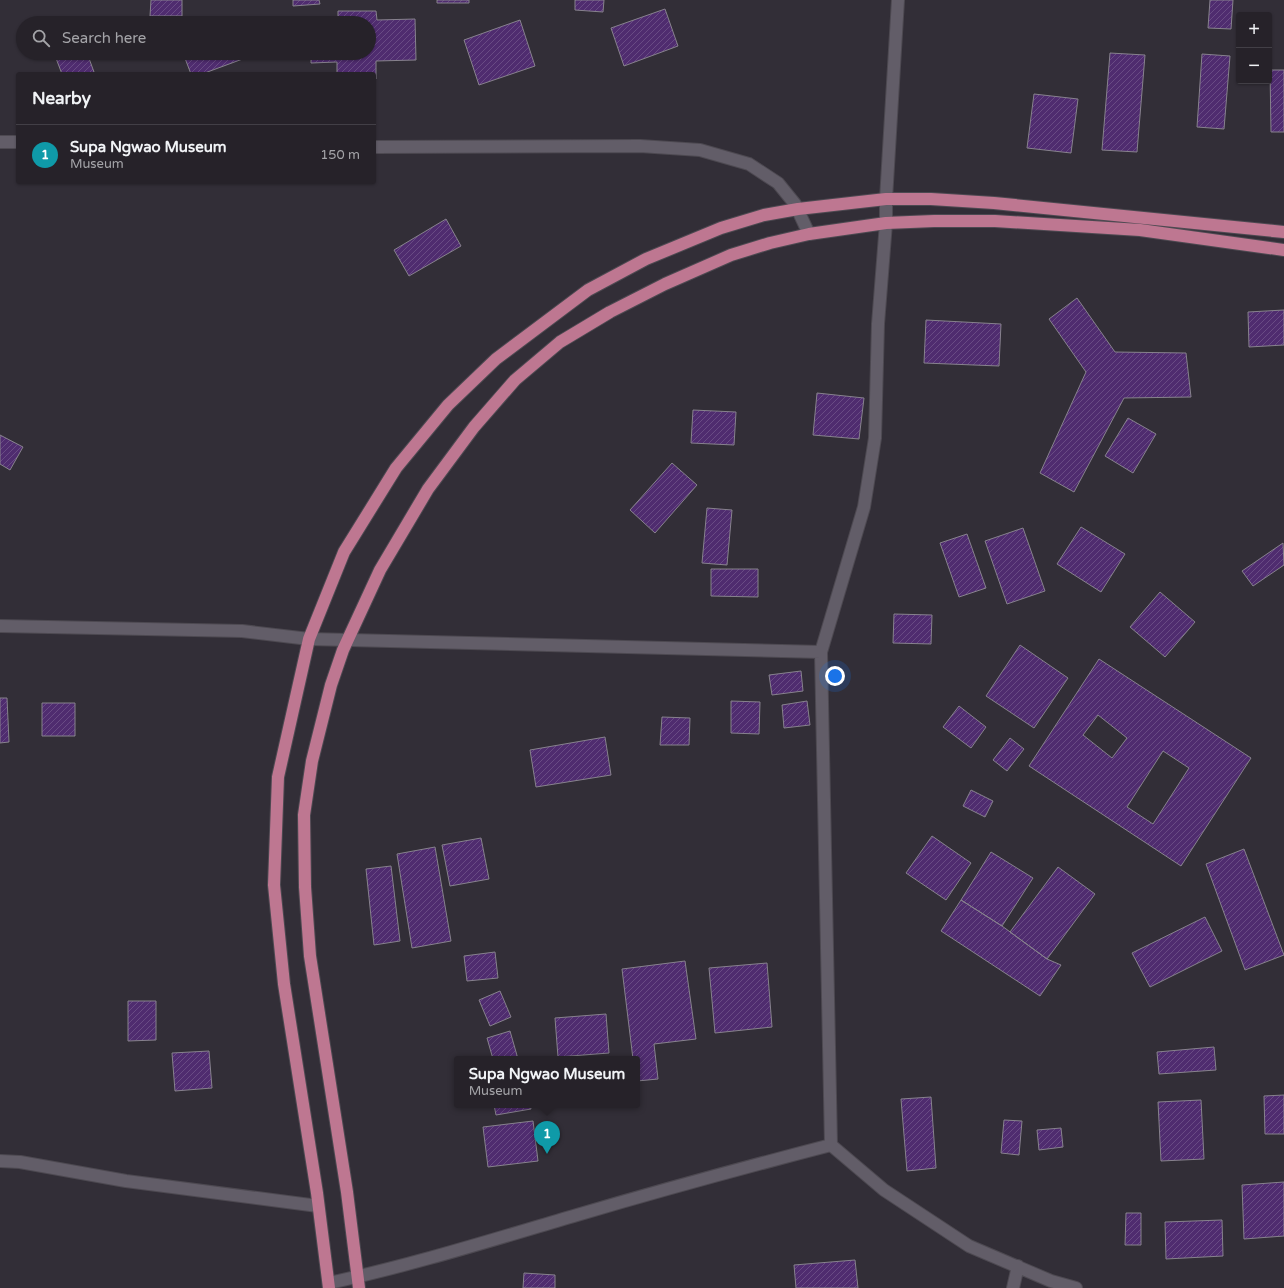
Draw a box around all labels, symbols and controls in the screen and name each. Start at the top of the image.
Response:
map controls [1236,12,1272,84]
button: + [1236,12,1272,48]
search box [16,16,376,60]
icon: search [30,27,52,49]
text: Search here [62,29,146,47]
button: − [1236,48,1272,84]
text: Nearby [32,88,91,109]
text: Supa Ngwao Museum [70,138,227,156]
text: 1 [41,147,49,163]
text: 150 m [320,147,360,163]
text: Museum [70,156,124,172]
your location [825,666,845,686]
popup [454,1056,640,1108]
text: Supa Ngwao Museum [469,1065,625,1083]
text: Museum [469,1083,522,1099]
pin: 1 [534,1121,560,1154]

